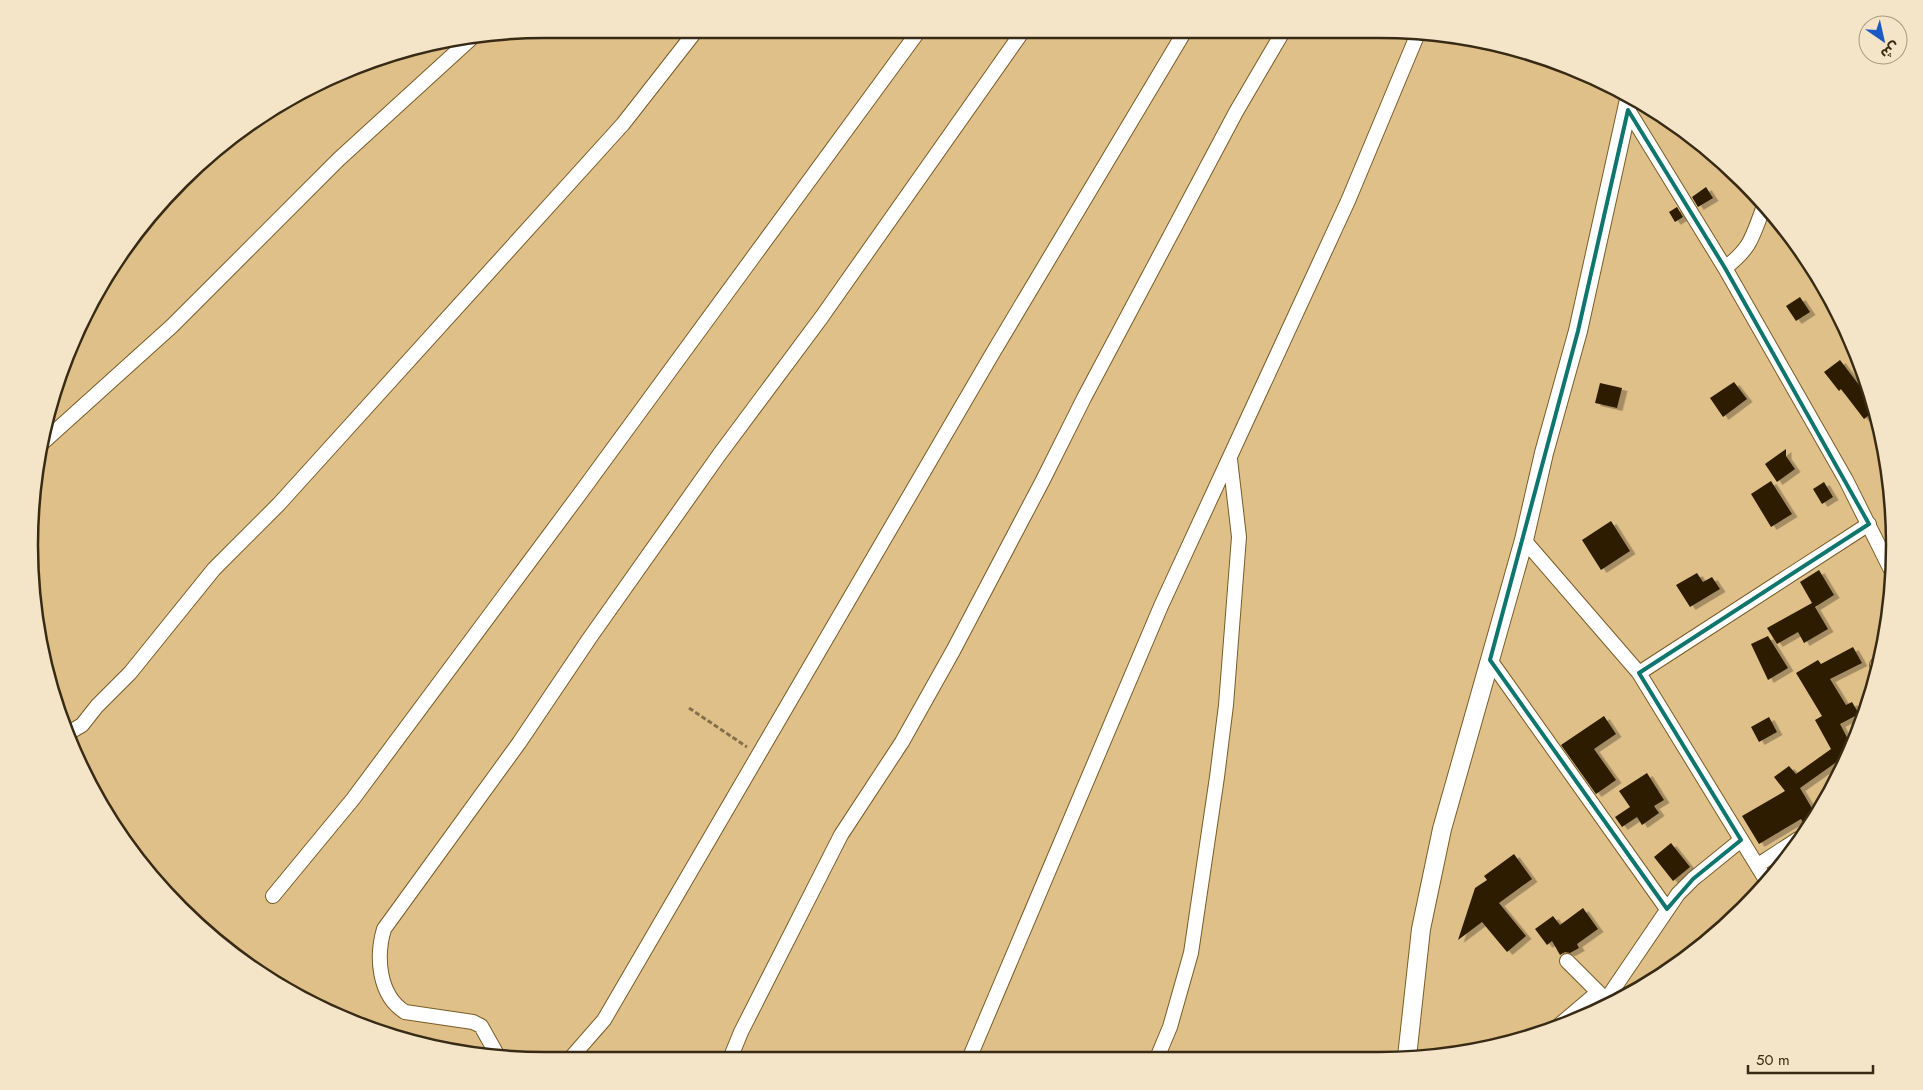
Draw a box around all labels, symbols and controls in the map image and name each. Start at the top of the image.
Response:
north arrow [1858,15,1908,65]
text: ش [1877,37,1904,64]
scale bar [1748,1042,1873,1074]
text: 50 m [1756,1049,1790,1071]

